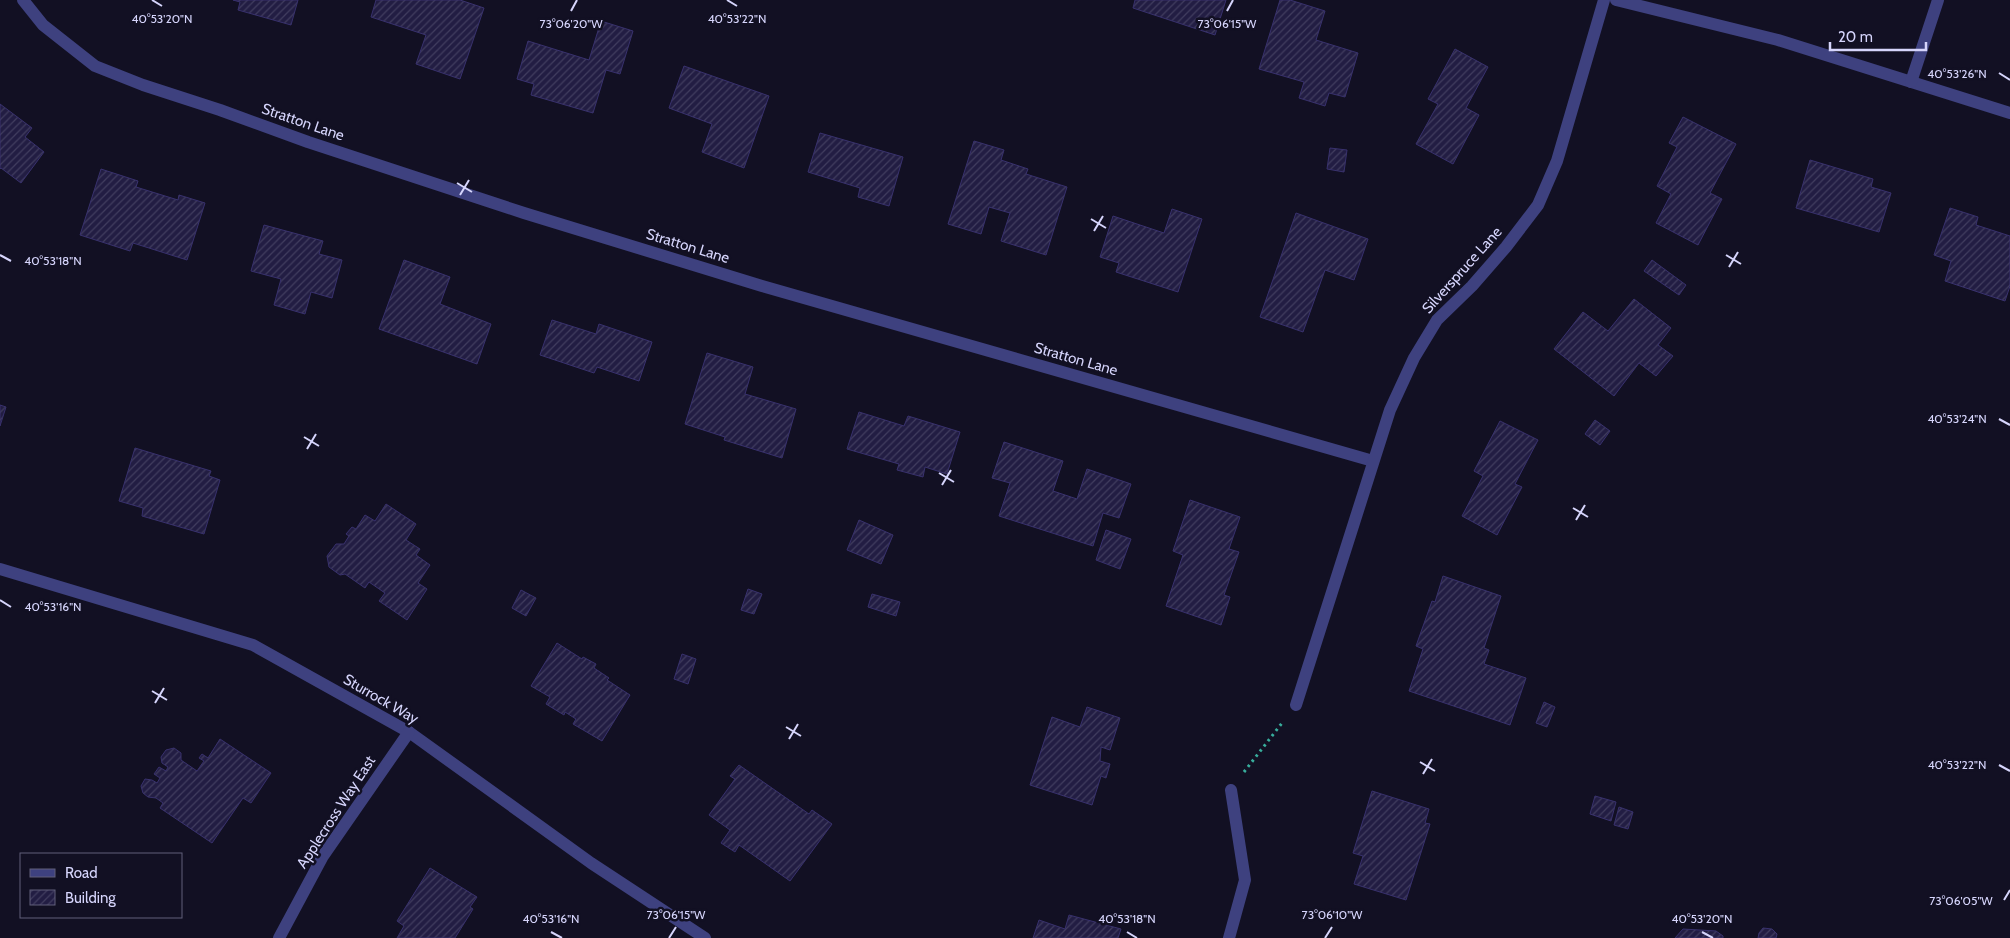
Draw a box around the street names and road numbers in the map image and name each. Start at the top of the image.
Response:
street label: Stratton Lane [259,99,347,145]
street label: Silverspruce Lane [1418,223,1506,317]
street label: Stratton Lane [644,225,732,267]
street label: Stratton Lane [1032,338,1120,380]
street label: Sturrock Way [340,670,422,728]
street label: Applecross Way East [293,752,379,872]

